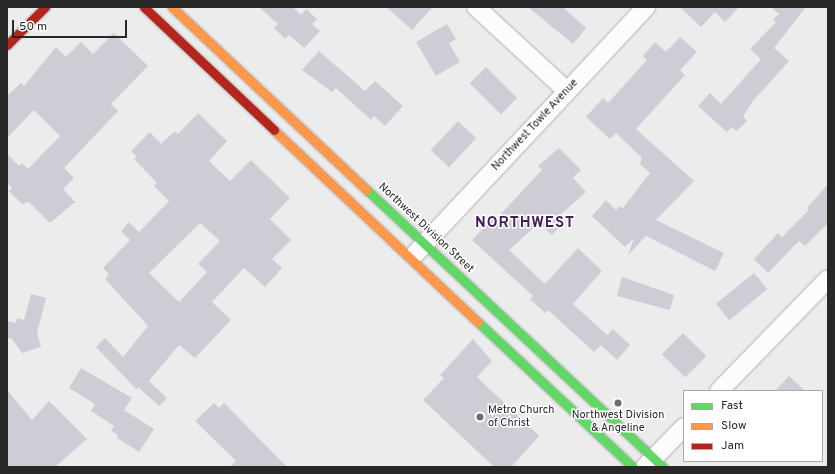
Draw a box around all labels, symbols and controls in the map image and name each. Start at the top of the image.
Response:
scale bar [14,12,129,38]
text: 50 m [19,19,47,35]
street label: Northwest Towle Avenue [489,76,581,174]
street label: Northwest Division Street [376,180,476,276]
district label: NORTHWEST [475,215,575,233]
legend [683,390,823,462]
marker: Northwest Division & Angeline [613,398,623,408]
text: Fast [721,398,743,414]
place label: Metro Church of Christ [488,404,554,430]
place label: Northwest Division & Angeline [572,409,664,435]
marker: Metro Church of Christ [475,412,485,422]
text: Slow [721,418,747,434]
text: Jam [721,438,744,454]

